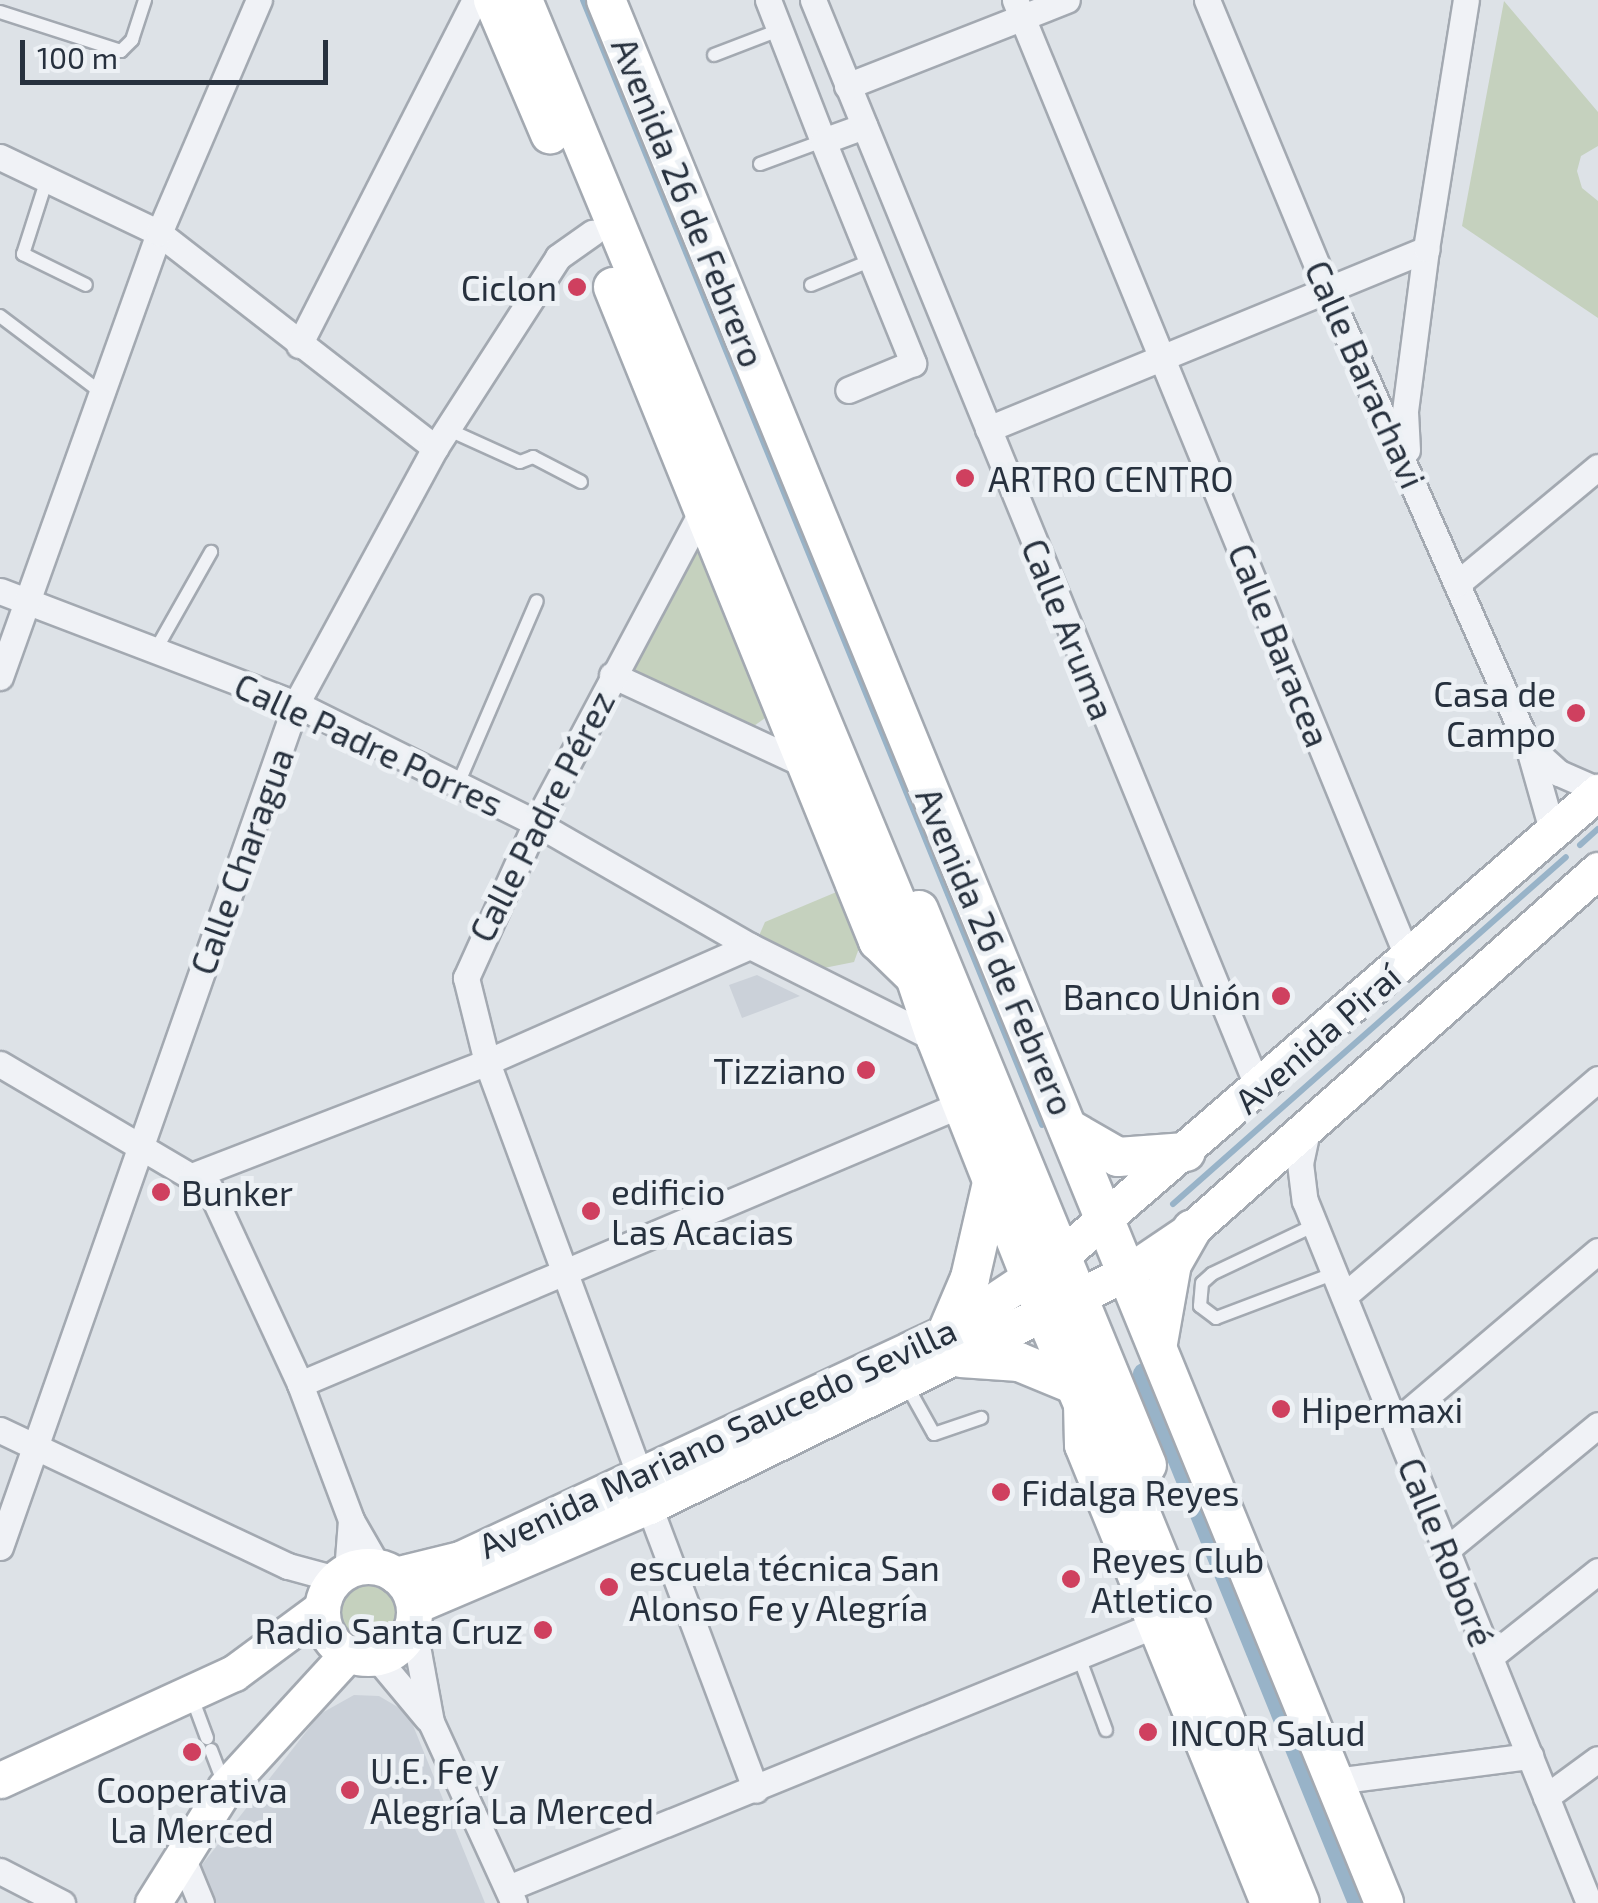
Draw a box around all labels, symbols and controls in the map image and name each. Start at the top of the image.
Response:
scale bar [25,20,332,82]
street label: Avenida 26 de Febrero [604,31,774,373]
text: 100 m [37,39,118,75]
street label: Calle Barachavi [1297,254,1435,494]
place label: Ciclon [461,266,557,308]
marker: Ciclon [566,276,588,298]
place label: ARTRO CENTRO [988,457,1234,499]
marker: ARTRO CENTRO [952,465,978,491]
street label: Calle Aruma [1014,532,1124,726]
street label: Calle Baracea [1220,537,1340,753]
street label: Calle Padre Porres [228,663,510,825]
place label: Casa de Campo [1433,672,1556,754]
street label: Calle Padre Pérez [460,684,622,948]
marker: Casa de Campo [1565,702,1587,724]
street label: Calle Charagua [181,742,301,980]
street label: Avenida 26 de Febrero [908,781,1084,1121]
street label: Avenida Piraí [1226,955,1408,1121]
place label: Banco Unión [1063,975,1261,1017]
marker: Banco Unión [1270,985,1292,1007]
place label: Tizziano [713,1049,846,1091]
marker: Tizziano [855,1059,877,1081]
place label: edificio Las Acacias [611,1170,795,1252]
place label: Bunker [181,1171,293,1213]
marker: Bunker [150,1181,172,1203]
marker: edificio Las Acacias [580,1200,602,1222]
street label: Avenida Mariano Saucedo Sevilla [472,1308,962,1566]
place label: Hipermaxi [1301,1388,1463,1430]
marker: Hipermaxi [1270,1398,1292,1420]
street label: Calle Roboré [1390,1451,1504,1653]
place label: Fidalga Reyes [1021,1471,1240,1513]
marker: Fidalga Reyes [990,1481,1012,1503]
place label: Reyes Club Atletico [1091,1538,1264,1620]
place label: escuela técnica San Alonso Fe y Alegría [629,1546,940,1628]
marker: Reyes Club Atletico [1060,1568,1082,1590]
marker: escuela técnica San Alonso Fe y Alegría [598,1576,620,1598]
place label: Radio Santa Cruz [254,1609,523,1651]
marker: Radio Santa Cruz [532,1619,554,1641]
place label: INCOR Salud [1170,1711,1365,1753]
marker: INCOR Salud [1135,1719,1161,1745]
marker: Cooperativa La Merced [181,1741,203,1763]
place label: U.E. Fe y Alegría La Merced [370,1749,654,1831]
place label: Cooperativa La Merced [96,1768,288,1850]
marker: U.E. Fe y Alegría La Merced [339,1779,361,1801]

